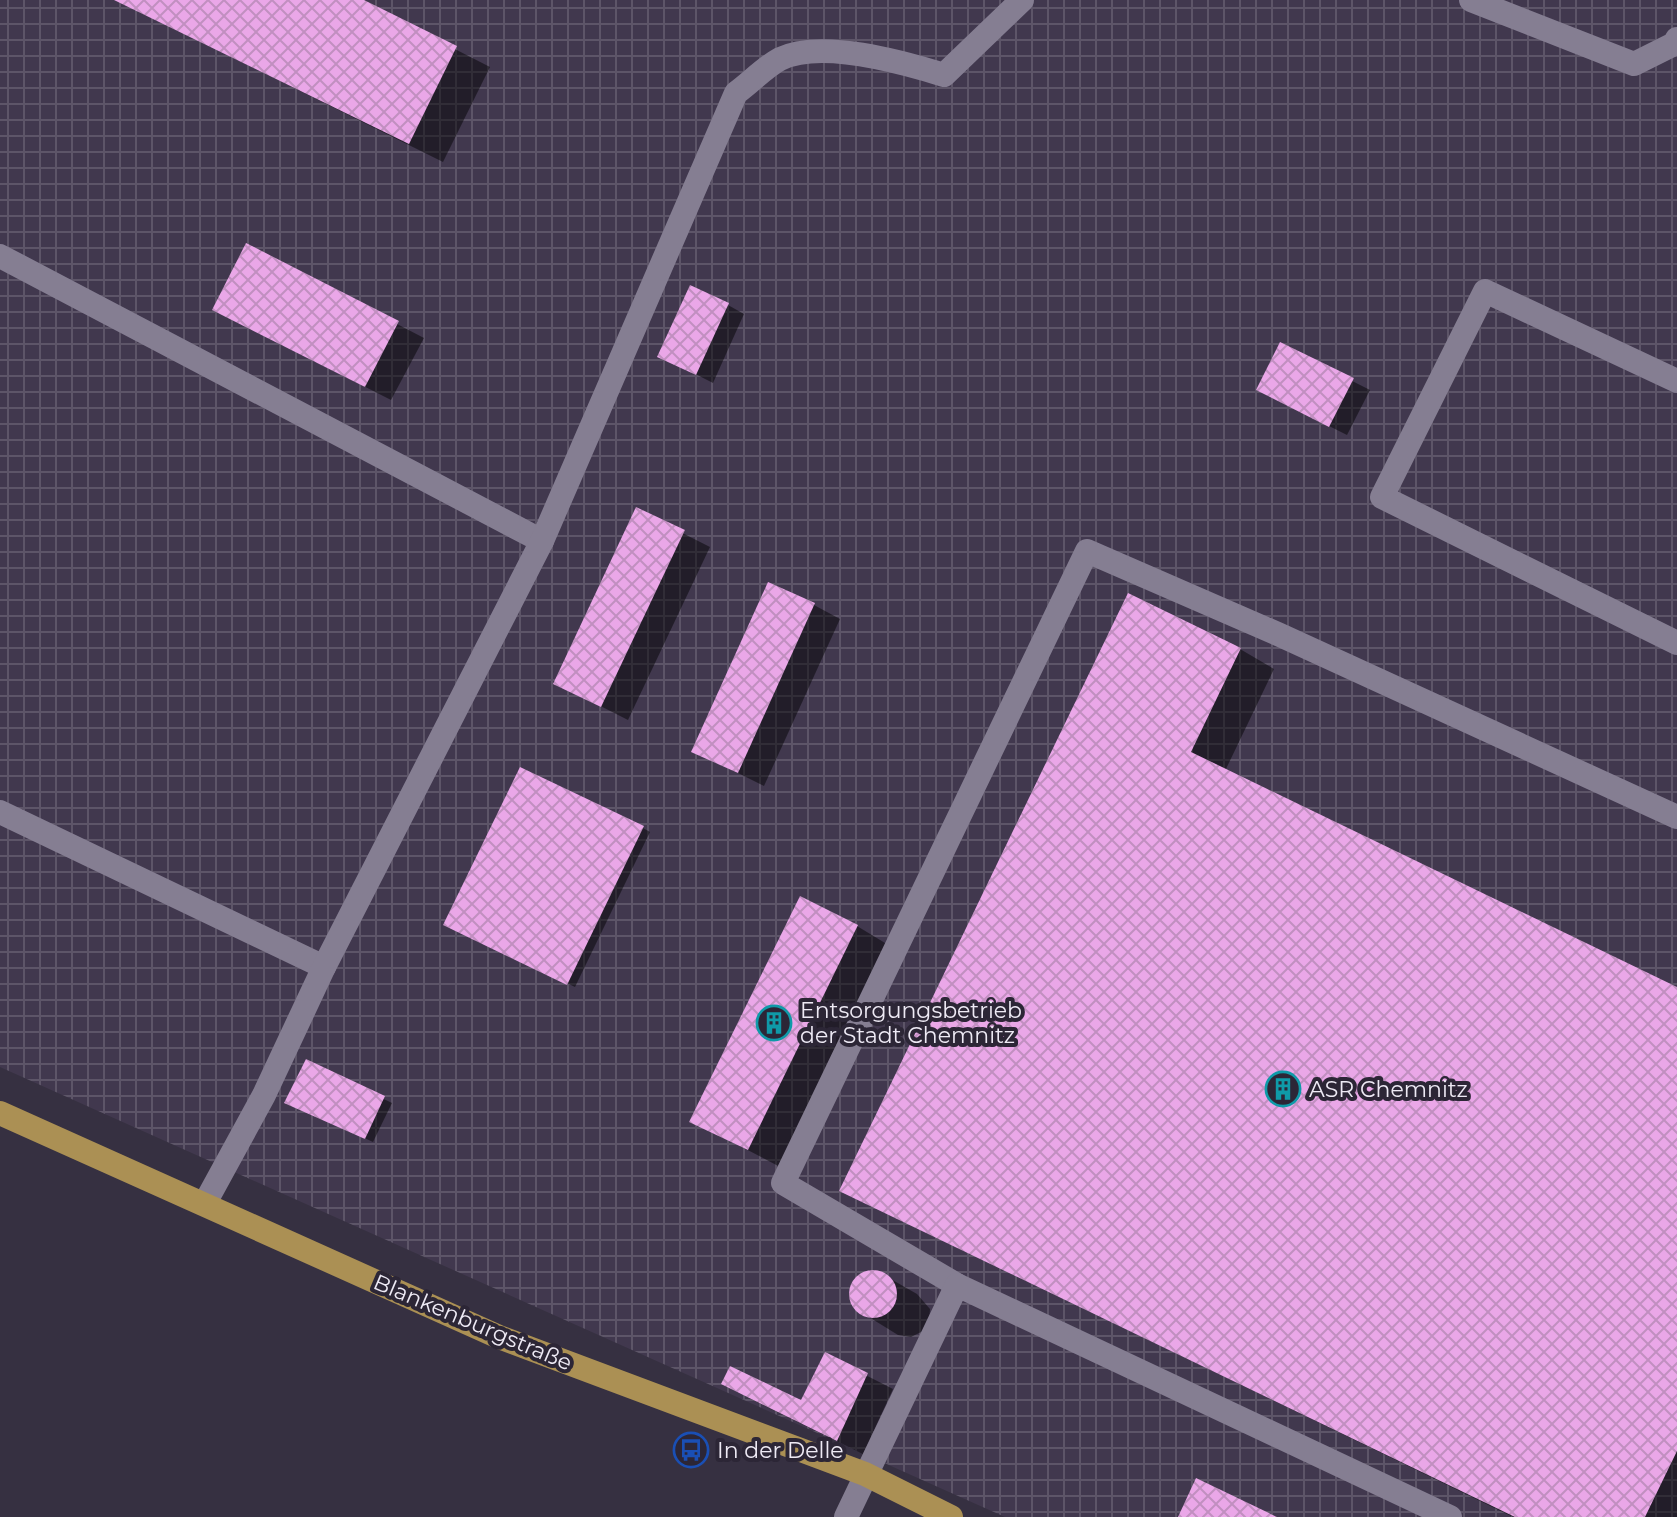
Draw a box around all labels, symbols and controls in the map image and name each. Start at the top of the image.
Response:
place label: Entsorgungsbetrieb der Stadt Chemnitz [800,997,1022,1049]
building icon: Entsorgungsbetrieb der Stadt Chemnitz [755,1004,793,1042]
building icon: ASR Chemnitz [1264,1070,1302,1108]
place label: ASR Chemnitz [1309,1076,1468,1103]
street label: Blankenburgstraße [369,1268,576,1377]
bus stop icon: In der Delle [672,1431,710,1469]
place label: In der Delle [717,1437,844,1464]

